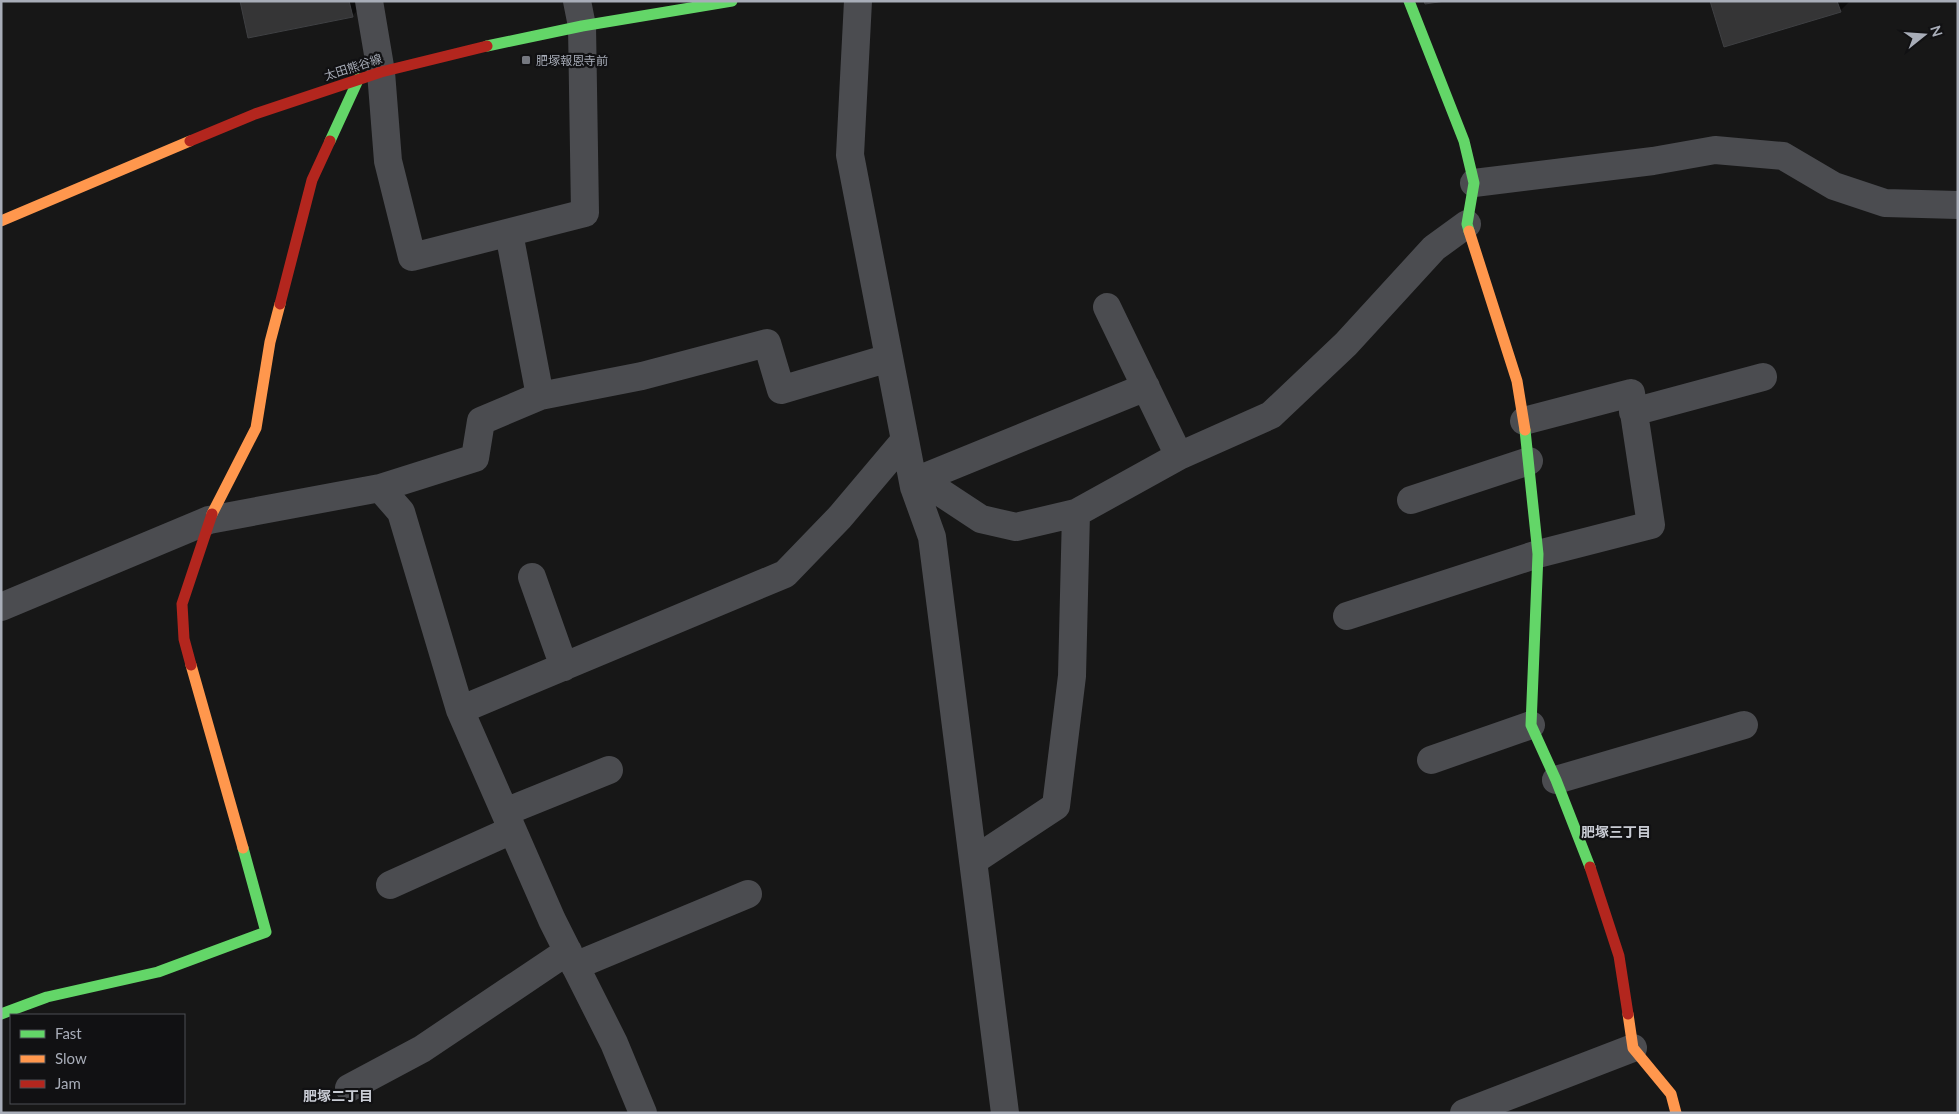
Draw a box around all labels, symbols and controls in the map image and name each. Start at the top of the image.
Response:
north arrow [1899,10,1949,60]
text: N [1927,23,1947,39]
street label: 太田熊谷線 [322,51,384,83]
place label: 肥塚報恩寺前 [536,53,608,68]
marker: 肥塚報恩寺前 [520,54,532,66]
district label: 肥塚三丁目 [1581,823,1651,840]
legend [10,1014,185,1104]
text: Fast [55,1024,82,1042]
text: Slow [55,1049,87,1067]
text: Jam [55,1074,81,1092]
district label: 肥塚二丁目 [303,1087,373,1104]

